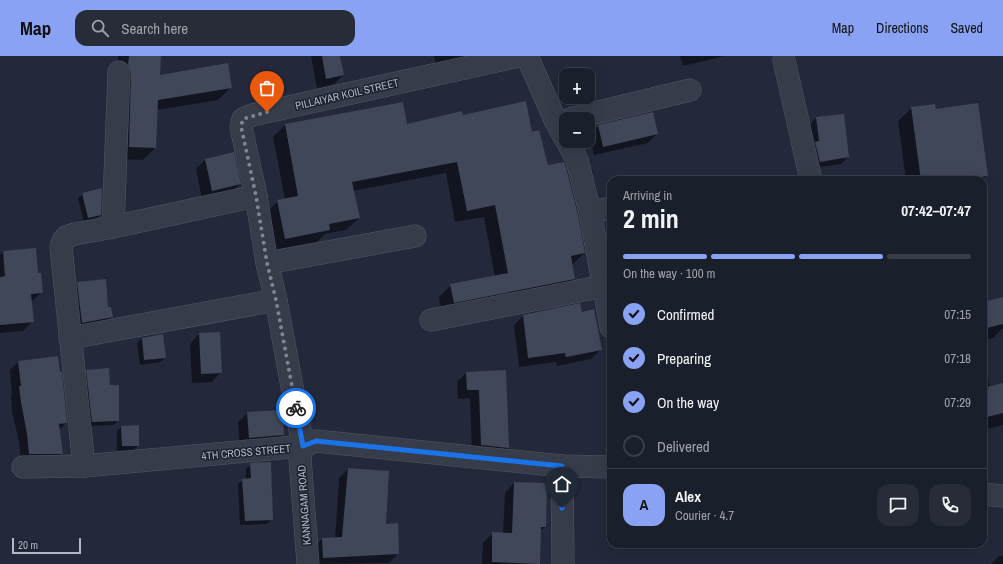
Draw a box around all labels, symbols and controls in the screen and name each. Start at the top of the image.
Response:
search box [75,10,355,46]
text: Map [20,15,51,41]
icon: search [89,17,111,39]
text: Search here [121,18,188,39]
text: Map [832,19,854,37]
text: Directions [876,19,928,37]
text: Saved [950,19,983,37]
map controls [559,68,595,148]
button: + [559,68,595,104]
pin [250,71,284,112]
street label: PILLAIYAR KOIL STREET [294,75,401,113]
icon: bag [256,77,278,99]
button: − [559,112,595,148]
text: Arriving in [623,187,672,204]
text: 07:42–07:47 [901,200,971,221]
text: 2 min [623,201,679,236]
text: On the way · 100 m [623,265,715,282]
icon: check [623,303,645,325]
text: Confirmed [657,304,714,325]
text: 07:15 [944,306,971,323]
icon: check [623,347,645,369]
text: Preparing [657,348,711,369]
text: 07:18 [944,350,971,367]
courier [276,388,316,428]
icon: check [623,391,645,413]
text: On the way [657,392,719,413]
text: 07:29 [944,394,971,411]
icon: bike [285,397,307,419]
text: Delivered [657,436,710,457]
street label: 4TH CROSS STREET [201,441,292,463]
street label: KANNAGAM ROAD [294,465,314,545]
pin [545,467,579,508]
icon: home [551,473,573,495]
button: chat [877,484,919,526]
button: phone [929,484,971,526]
text: Alex [675,486,701,507]
text: A [640,494,648,515]
text: Courier · 4.7 [675,507,734,524]
scale bar [12,536,81,555]
text: 20 m [18,538,38,552]

